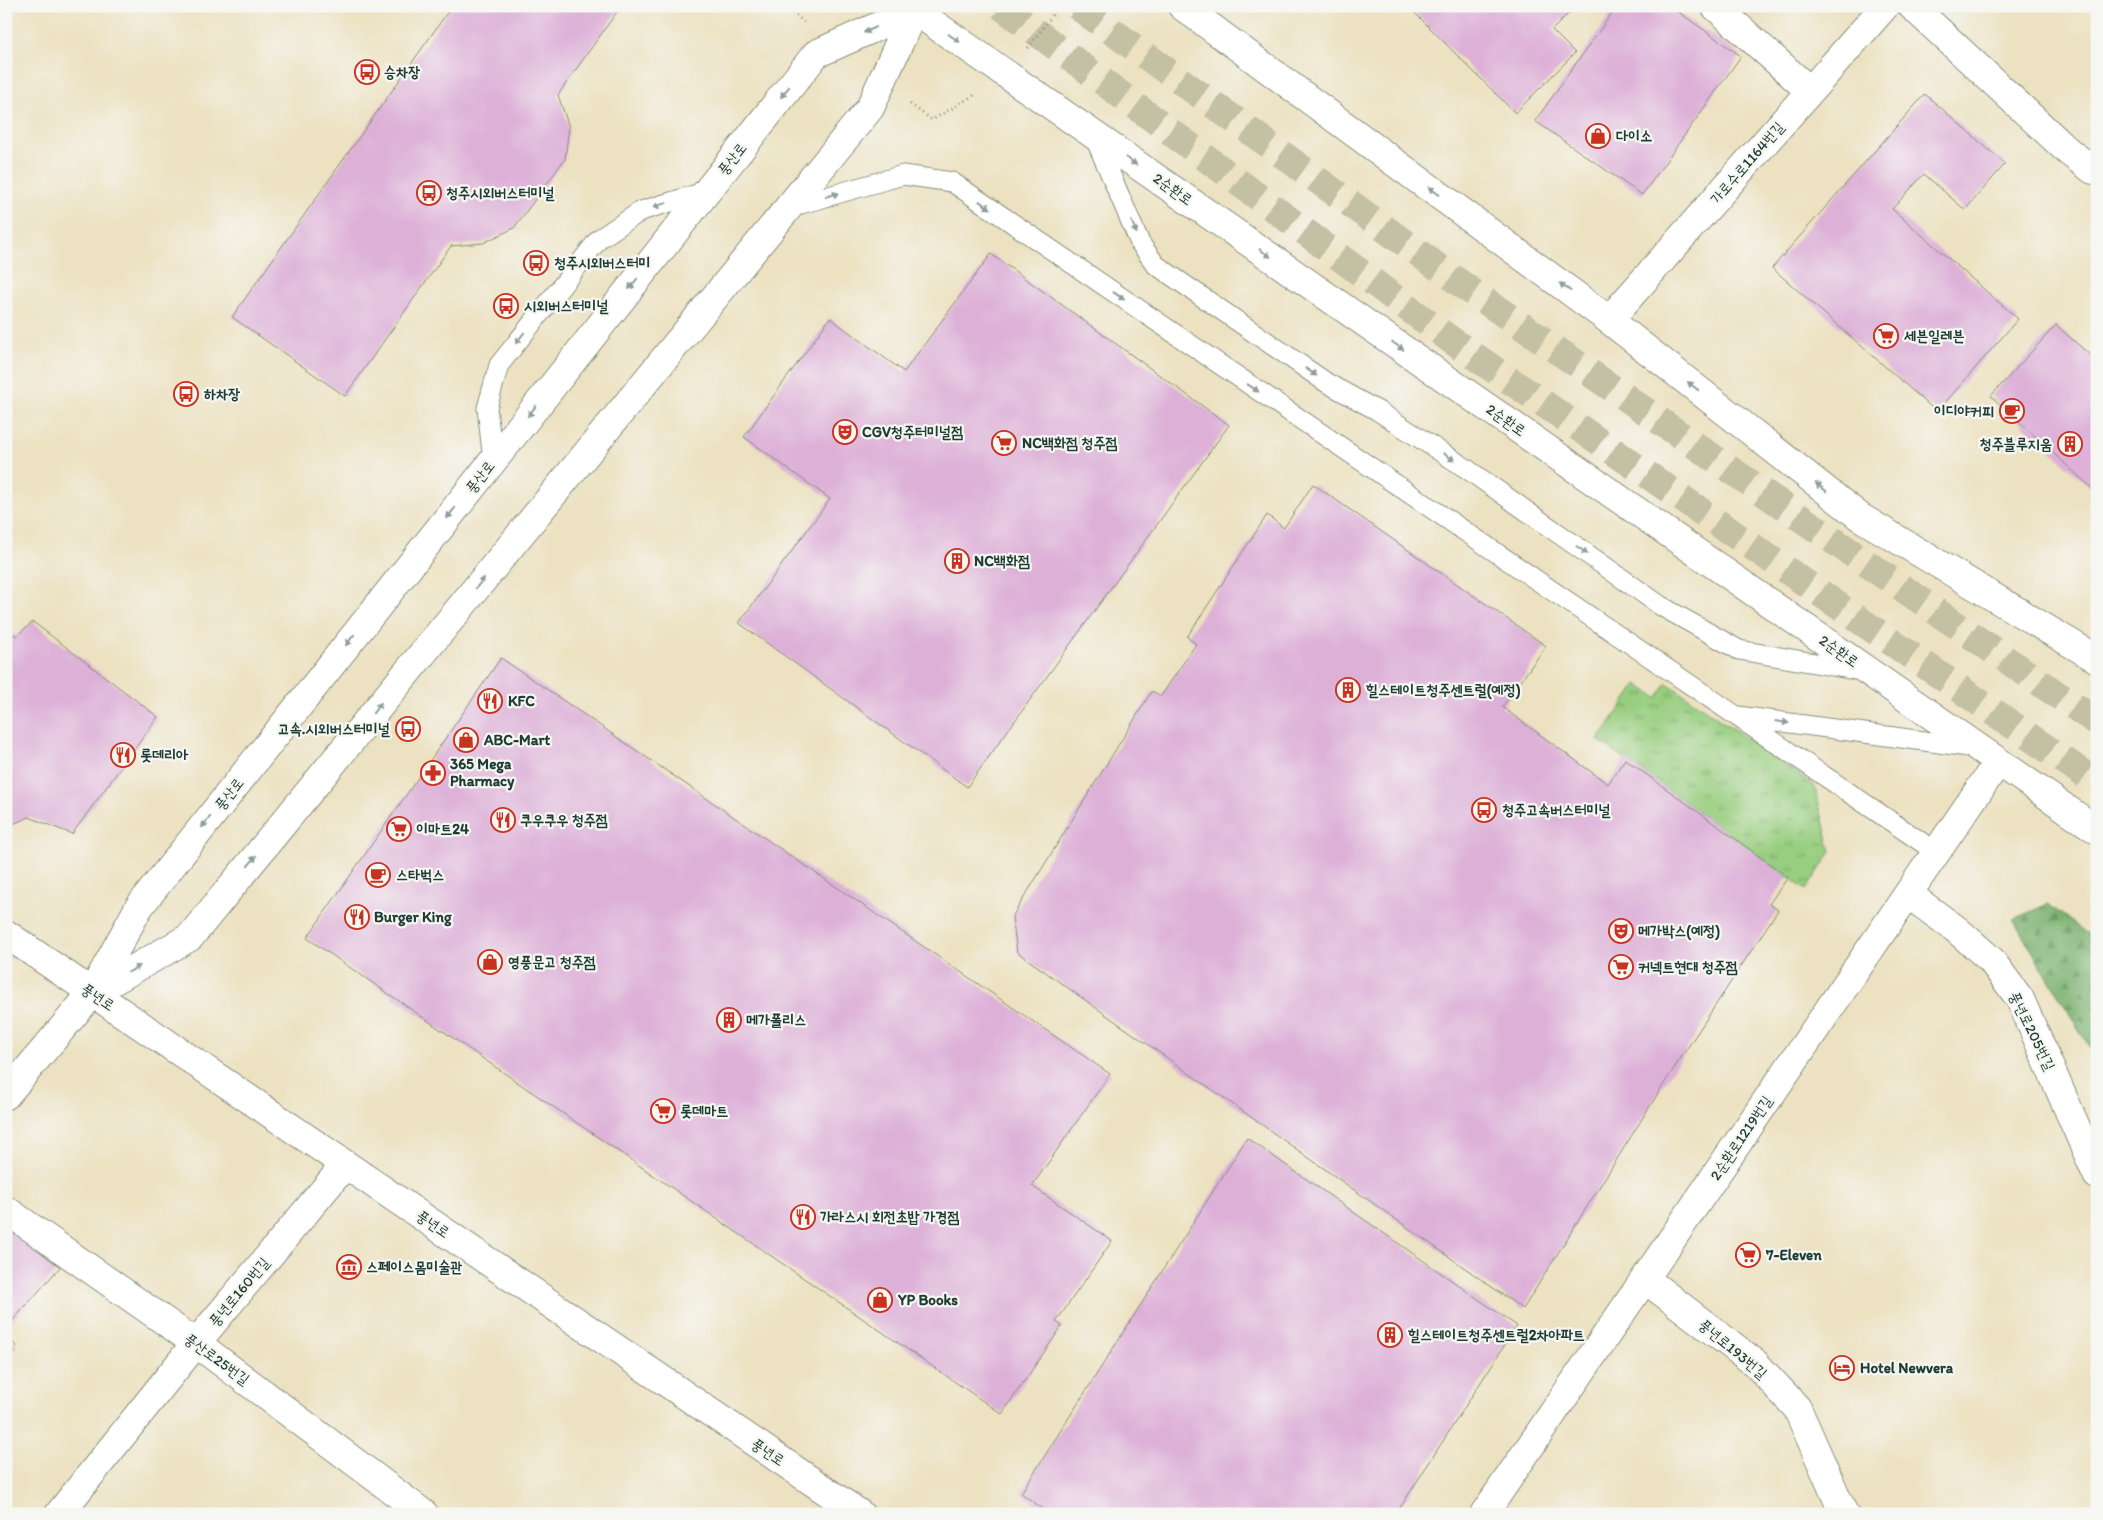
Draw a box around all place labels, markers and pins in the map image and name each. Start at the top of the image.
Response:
bus stop icon: 승차장 [354,59,380,85]
place label: 승차장 [384,63,420,81]
shop icon: 다이소 [1585,123,1611,149]
place label: 다이소 [1616,127,1652,145]
bus stop icon: 청주시외버스터미널 [416,180,442,206]
place label: 청주시외버스터미널 [446,184,555,202]
bus stop icon: 청주시외버스터미 [523,250,549,276]
place label: 청주시외버스터미 [554,254,651,272]
bus stop icon: 시외버스터미널 [493,293,519,319]
place label: 시외버스터미널 [524,297,609,315]
supermarket icon: 세븐일레븐 [1873,323,1899,349]
place label: 세븐일레븐 [1904,327,1964,345]
bus stop icon: 하차장 [173,381,199,407]
place label: 하차장 [204,385,240,403]
cafe icon: 이디야커피 [1999,398,2025,424]
place label: 이디야커피 [1934,402,1994,420]
theatre icon: CGV청주터미널점 [832,419,858,445]
place label: CGV청주터미널점 [862,423,963,441]
supermarket icon: NC백화점 청주점 [991,430,1017,456]
building icon: 청주블루지움 [2057,431,2083,457]
place label: NC백화점 청주점 [1022,434,1118,452]
place label: 청주블루지움 [1980,435,2052,453]
building icon: NC백화점 [944,548,970,574]
place label: NC백화점 [974,552,1030,570]
building icon: 힐스테이트청주센트럴(예정) [1335,677,1361,703]
place label: 힐스테이트청주센트럴(예정) [1366,681,1521,700]
restaurant icon: KFC [477,688,503,714]
place label: KFC [508,692,535,710]
bus stop icon: 고속.시외버스터미널 [395,716,421,742]
place label: 고속.시외버스터미널 [278,720,390,738]
shop icon: ABC-Mart [453,727,479,753]
place label: ABC-Mart [483,731,550,749]
restaurant icon: 롯데리아 [110,742,136,768]
place label: 롯데리아 [140,746,189,764]
place label: 365 Mega Pharmacy [450,755,515,791]
pharmacy icon: 365 Mega Pharmacy [420,760,446,786]
bus stop icon: 청주고속버스터미널 [1471,797,1497,823]
place label: 청주고속버스터미널 [1502,801,1611,819]
restaurant icon: 쿠우쿠우 청주점 [490,807,516,833]
place label: 쿠우쿠우 청주점 [520,811,608,829]
supermarket icon: 이마트24 [386,816,412,842]
place label: 이마트24 [416,820,469,838]
cafe icon: 스타벅스 [365,862,391,888]
place label: 스타벅스 [396,866,444,884]
restaurant icon: Burger King [344,904,370,930]
place label: Burger King [374,908,452,927]
theatre icon: 메가박스(예정) [1608,918,1634,944]
place label: 메가박스(예정) [1638,922,1720,941]
shop icon: 영풍문고 청주점 [477,949,503,975]
place label: 영풍문고 청주점 [508,953,596,971]
supermarket icon: 커넥트현대 청주점 [1608,954,1634,980]
place label: 커넥트현대 청주점 [1638,958,1738,976]
building icon: 메가폴리스 [716,1007,742,1033]
place label: 메가폴리스 [746,1011,806,1029]
supermarket icon: 롯데마트 [650,1098,676,1124]
place label: 롯데마트 [680,1102,728,1120]
restaurant icon: 가라스시 회전초밥 가경점 [790,1204,816,1230]
place label: 가라스시 회전초밥 가경점 [820,1208,960,1226]
supermarket icon: 7-Eleven [1735,1242,1761,1268]
place label: 7-Eleven [1765,1246,1822,1264]
museum icon: 스페이스몸미술관 [336,1254,362,1280]
place label: 스페이스몸미술관 [366,1258,463,1276]
shop icon: YP Books [867,1287,893,1313]
place label: YP Books [897,1291,958,1309]
building icon: 힐스테이트청주센트럴2차아파트 [1377,1322,1403,1348]
place label: 힐스테이트청주센트럴2차아파트 [1408,1326,1585,1344]
hotel icon: Hotel Newvera [1829,1355,1855,1381]
place label: Hotel Newvera [1860,1359,1954,1377]

